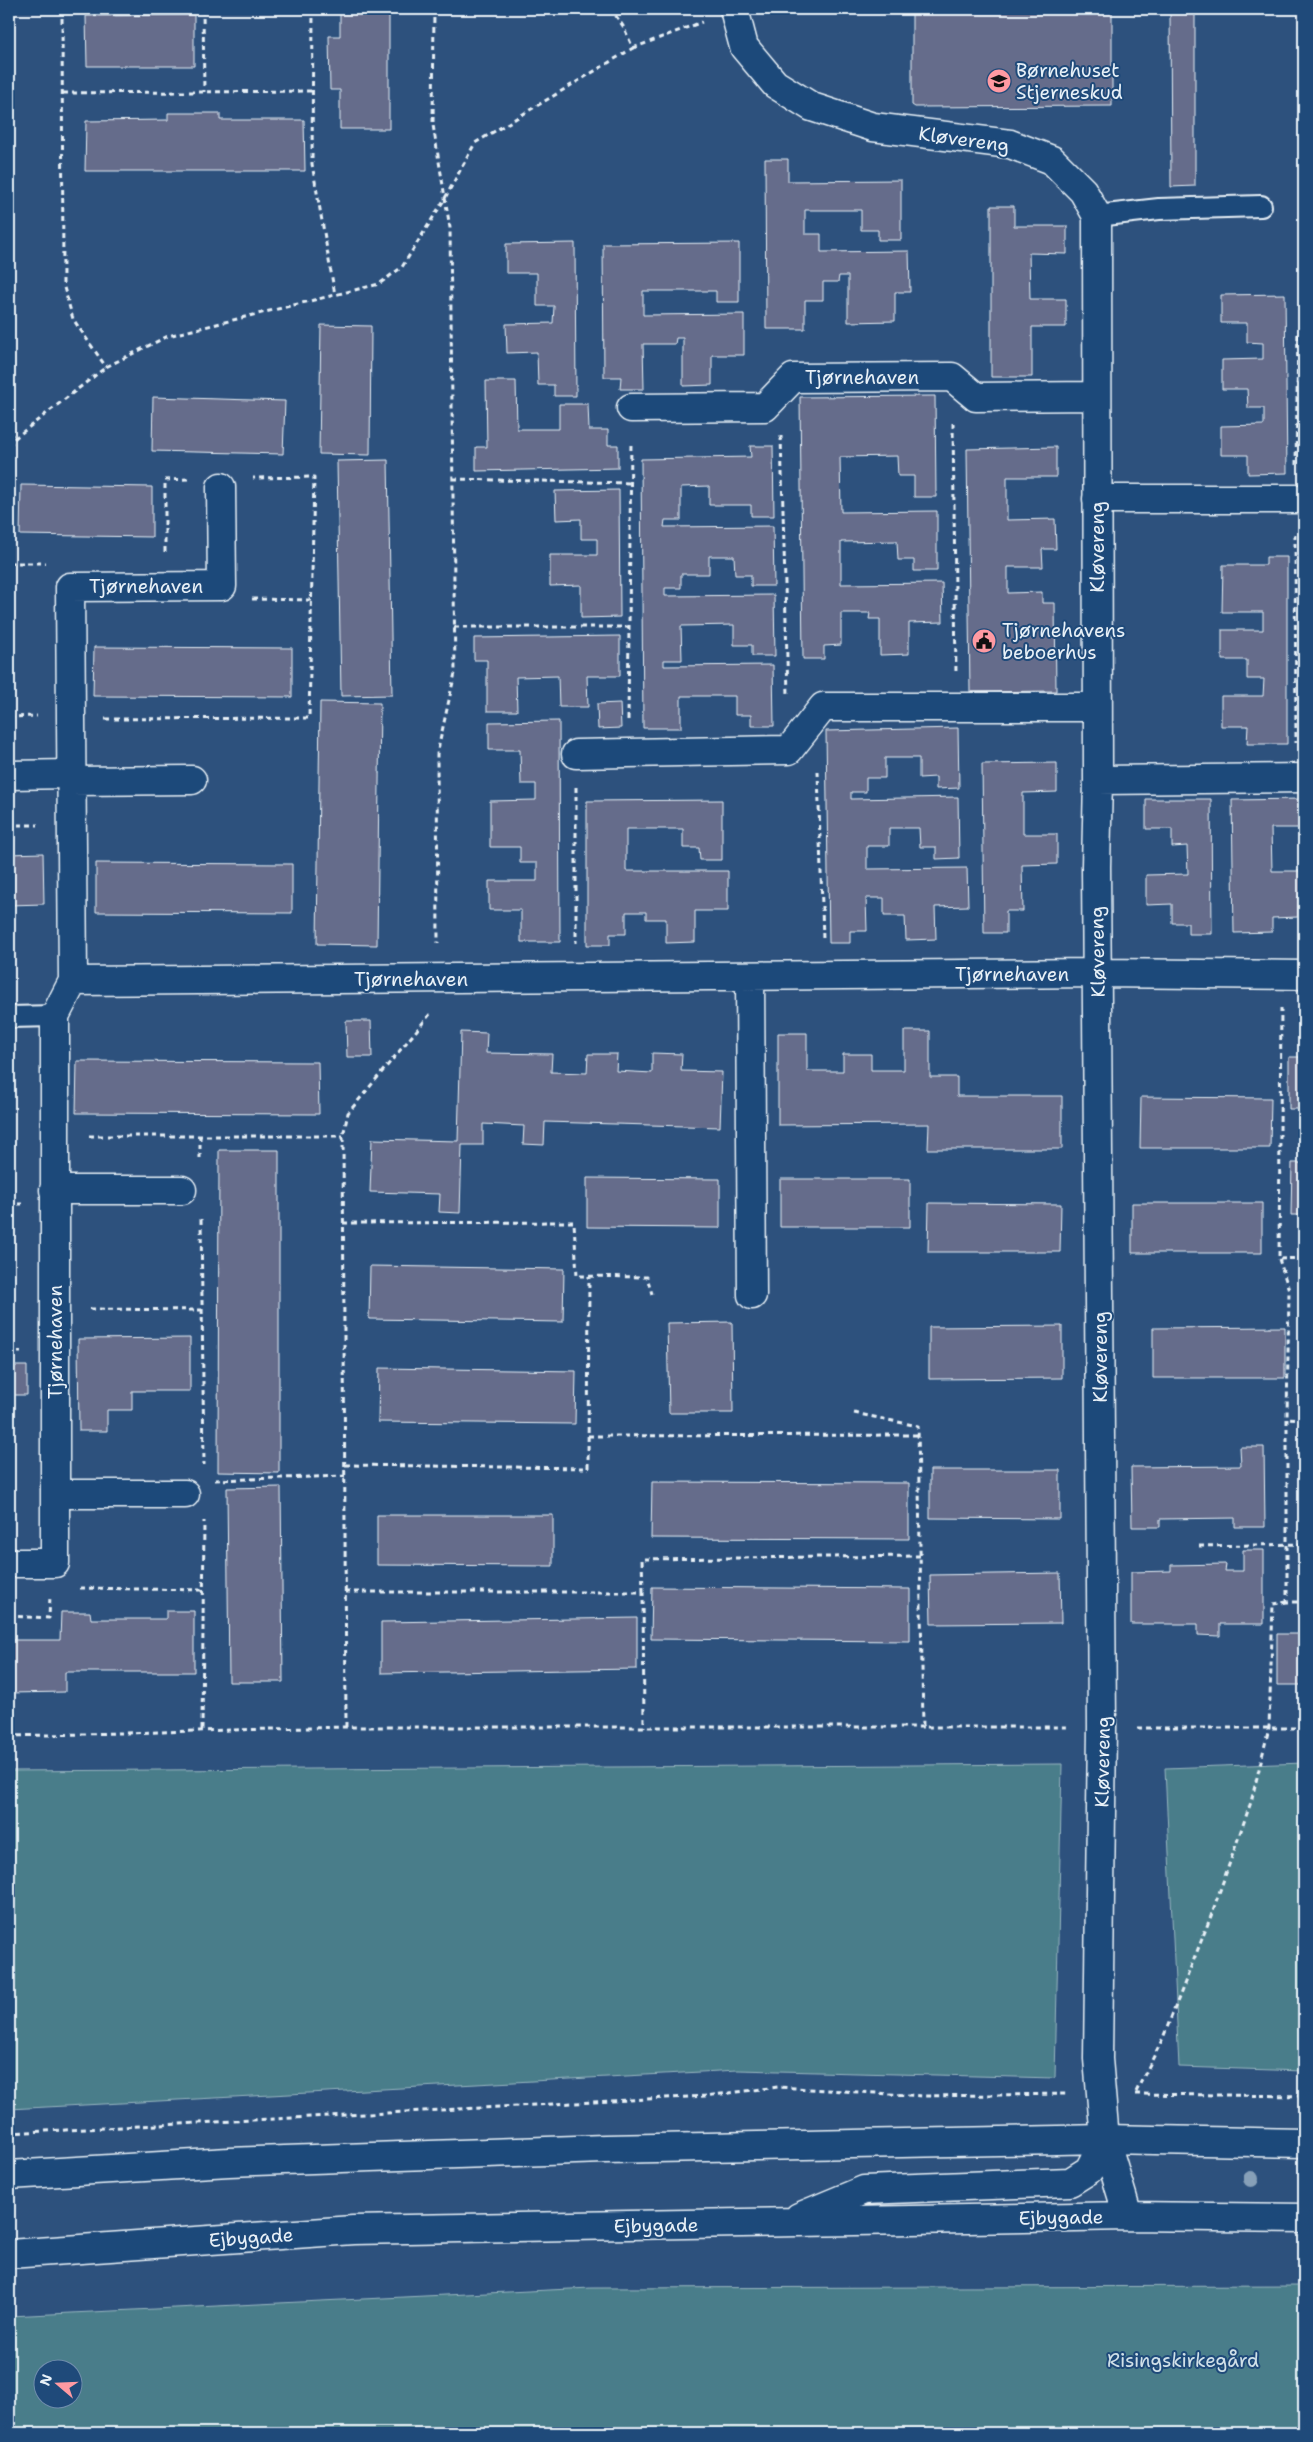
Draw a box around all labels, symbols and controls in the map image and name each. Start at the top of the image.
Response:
place label: Børnehuset Stjerneskud [1016,58,1123,105]
school or university icon: Børnehuset Stjerneskud [986,68,1012,94]
street label: Kløvereng [917,121,1011,158]
street label: Tjørnehaven [805,365,919,390]
street label: Kløvereng [1085,501,1110,593]
street label: Tjørnehaven [89,574,203,599]
place label: Tjørnehavens beboerhus [1002,618,1125,665]
public building icon: Tjørnehavens beboerhus [971,628,997,654]
street label: Kløvereng [1084,906,1111,998]
street label: Tjørnehaven [955,962,1069,987]
street label: Tjørnehaven [354,967,468,992]
street label: Tjørnehaven [43,1285,68,1399]
street label: Kløvereng [1088,1311,1113,1403]
street label: Kløvereng [1089,1716,1116,1808]
street label: Ejbygade [1018,2204,1104,2231]
street label: Ejbygade [613,2212,699,2239]
street label: Ejbygade [208,2222,294,2253]
park label: Risingskirkegård [1107,2348,1259,2373]
north arrow [32,2360,82,2410]
text: N [35,2372,56,2388]

